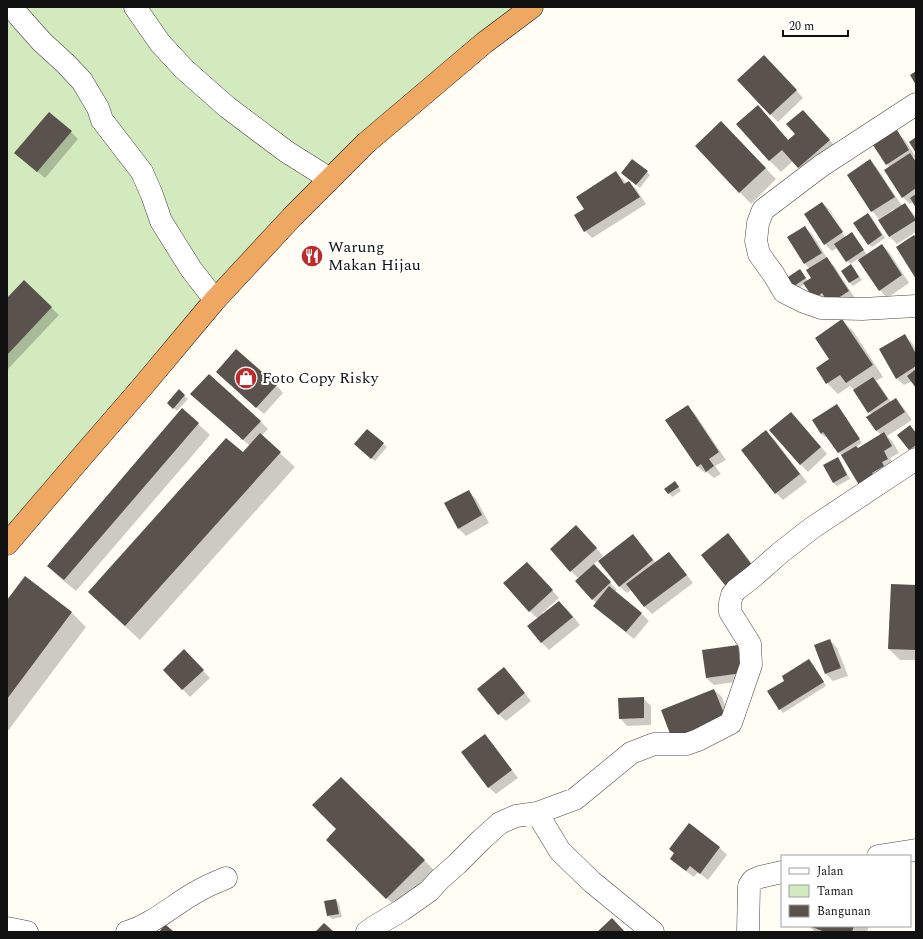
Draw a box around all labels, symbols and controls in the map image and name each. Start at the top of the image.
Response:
scale bar [783,12,848,38]
text: 20 m [789,17,814,36]
place label: Warung Makan Hijau [328,235,421,277]
restaurant icon: Warung Makan Hijau [299,243,325,269]
shop icon: Foto Copy Risky [233,365,259,391]
place label: Foto Copy Risky [262,366,380,390]
legend [781,855,911,927]
text: Jalan [817,862,844,881]
text: Taman [817,882,854,901]
text: Bangunan [817,902,871,921]

